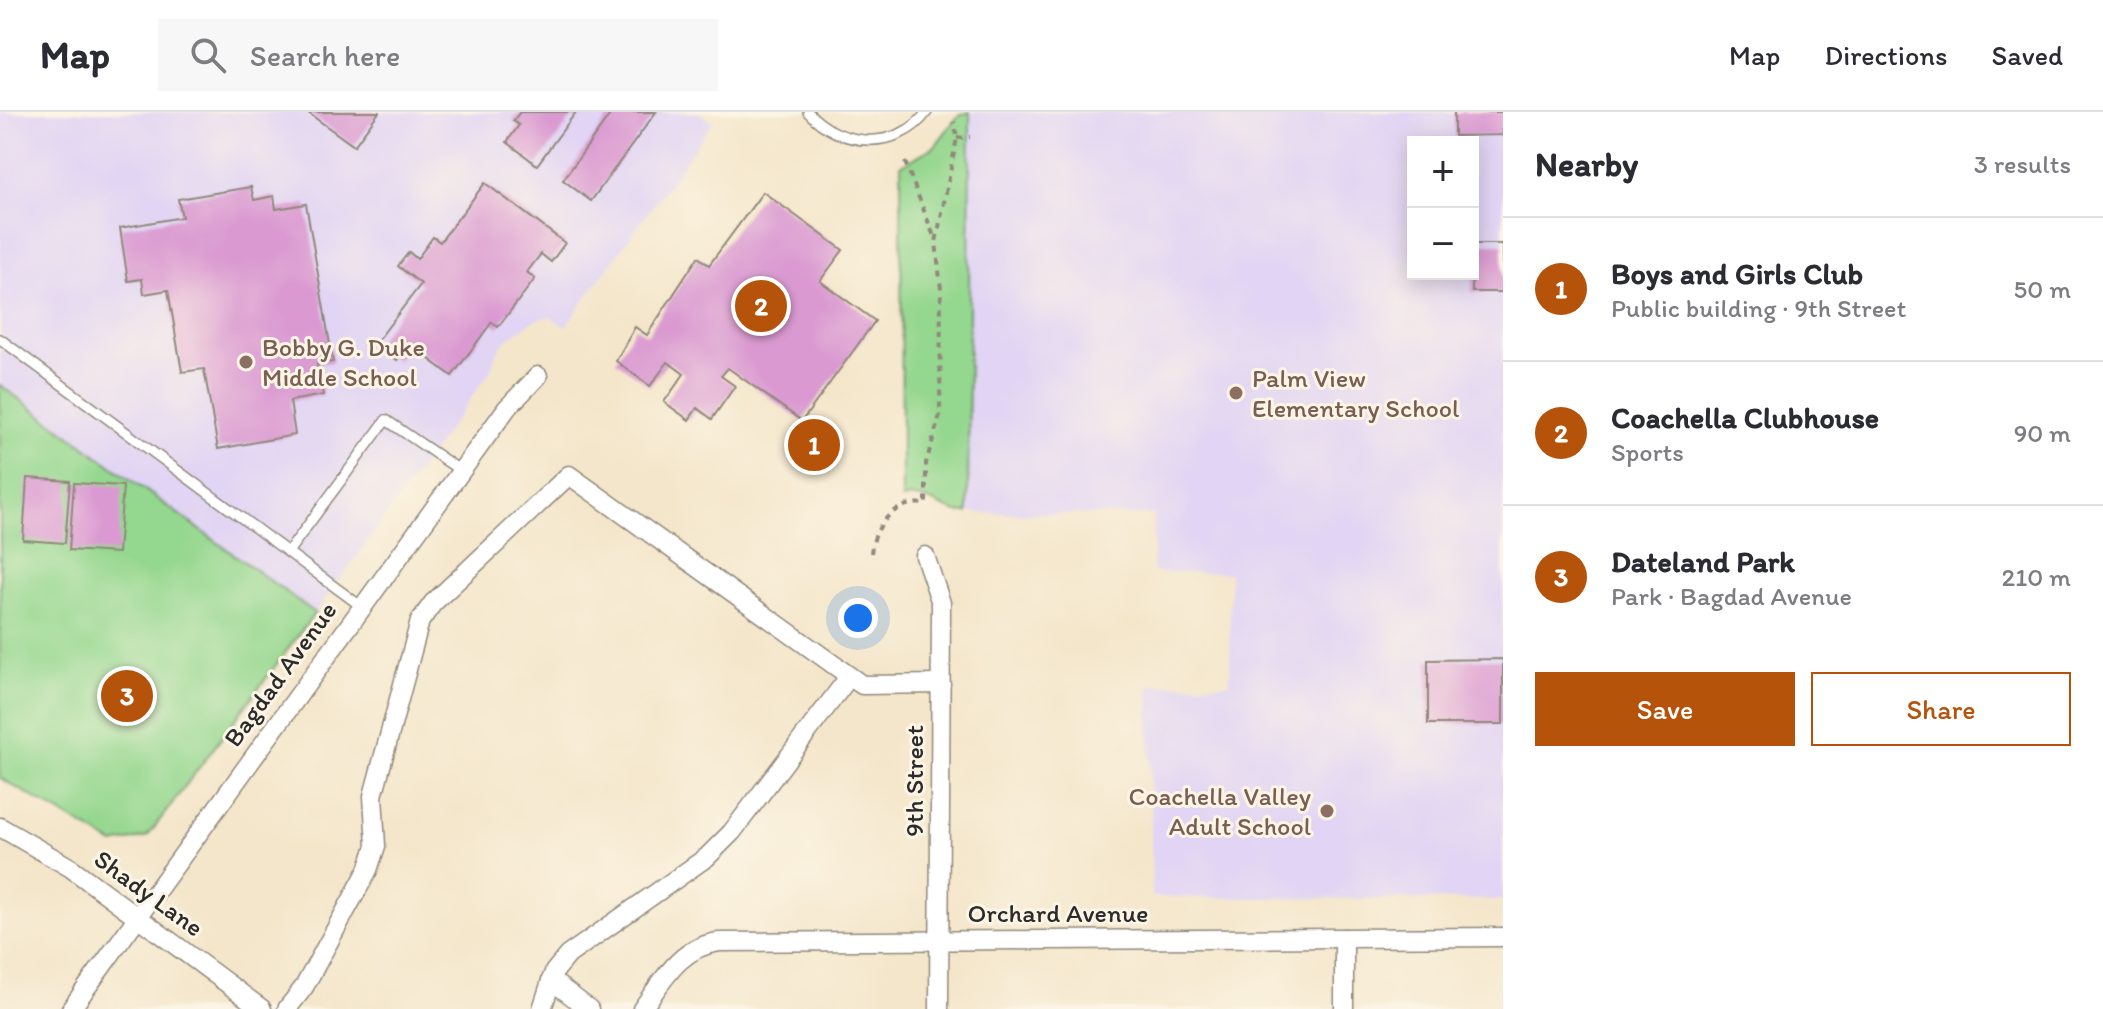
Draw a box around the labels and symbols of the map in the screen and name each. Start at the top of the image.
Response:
pin: 2 [735,276,787,336]
place label: Bobby G. Duke Middle School [262,331,425,393]
marker: Bobby G. Duke Middle School [237,353,255,371]
place label: Palm View Elementary School [1252,362,1459,424]
marker: Palm View Elementary School [1227,384,1245,402]
pin: 1 [788,415,840,475]
street label: Bagdad Avenue [217,595,343,753]
your location [838,598,878,638]
pin: 3 [101,666,153,726]
street label: 9th Street [898,725,930,837]
place label: Coachella Valley Adult School [1129,780,1311,842]
marker: Coachella Valley Adult School [1318,802,1336,820]
street label: Shady Lane [88,843,210,943]
street label: Orchard Avenue [967,897,1149,929]

